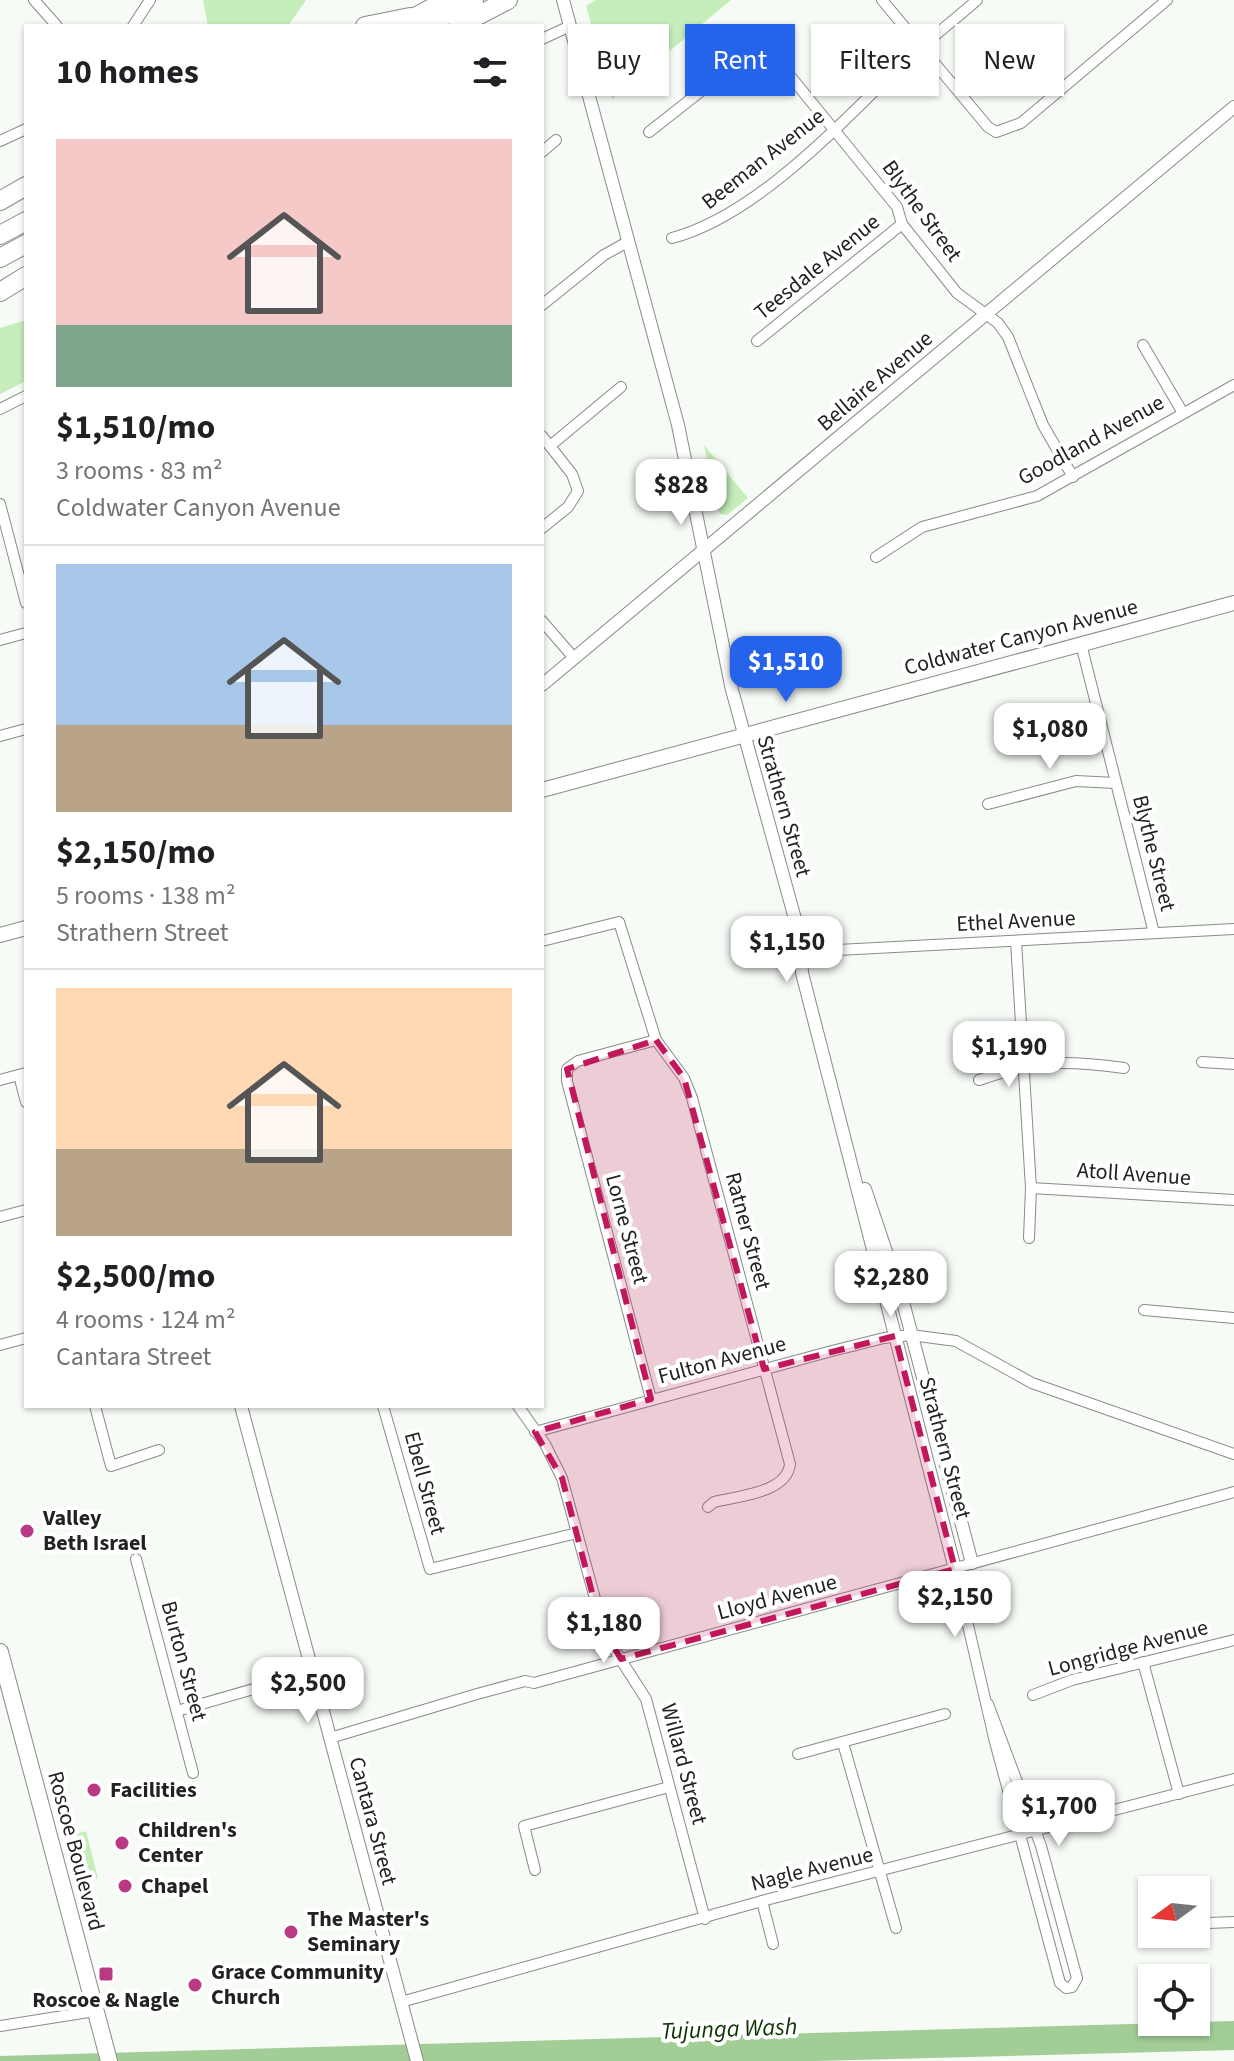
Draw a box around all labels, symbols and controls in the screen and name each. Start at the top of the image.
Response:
chip: Buy [568,24,669,96]
chip: Rent [685,24,795,96]
chip: Filters [811,24,939,96]
chip: New [955,24,1064,96]
text: 10 homes [56,48,199,97]
icon: filters [468,50,512,94]
street label: Beeman Avenue [695,101,831,217]
street label: Blythe Street [874,154,970,269]
icon: home [212,191,356,335]
street label: Teesdale Avenue [747,206,887,328]
street label: Bellaire Avenue [810,323,940,439]
street label: Goodland Avenue [1012,387,1170,493]
text: $1,510/mo [56,403,216,452]
text: 3 rooms · 83 m² [56,452,223,489]
pin: $828 [634,459,728,527]
text: $828 [654,466,708,503]
text: Coldwater Canyon Avenue [56,489,341,526]
street label: Coldwater Canyon Avenue [901,590,1142,684]
icon: home [212,616,356,760]
pin: $1,510 [721,636,851,704]
text: $1,510 [748,643,824,680]
pin: $1,080 [985,703,1115,771]
text: $1,080 [1012,710,1088,747]
street label: Strathern Street [748,731,820,881]
street label: Blythe Street [1124,792,1184,915]
text: $2,150/mo [56,828,216,877]
text: 5 rooms · 138 m² [56,877,235,914]
street label: Ethel Avenue [956,902,1076,940]
text: Strathern Street [56,914,229,951]
pin: $1,150 [722,916,852,984]
text: $1,150 [749,923,825,960]
pin: $1,190 [944,1021,1074,1089]
text: $1,190 [971,1028,1047,1065]
icon: home [212,1040,356,1184]
street label: Atoll Avenue [1076,1154,1192,1194]
street label: Ratner Street [717,1169,779,1294]
street label: Lorne Street [597,1171,657,1288]
pin: $2,280 [826,1251,956,1319]
text: $2,500/mo [56,1252,216,1301]
text: $2,280 [853,1258,929,1295]
text: 4 rooms · 124 m² [56,1301,235,1338]
street label: Fulton Avenue [654,1328,790,1392]
text: Cantara Street [56,1338,211,1375]
street label: Strathern Street [911,1373,980,1523]
street label: Ebell Street [396,1428,454,1539]
place label: Valley Beth Israel [42,1502,147,1559]
marker: Valley Beth Israel [18,1522,36,1540]
street label: Lloyd Avenue [714,1566,841,1628]
pin: $2,150 [890,1571,1020,1639]
text: $2,150 [917,1578,993,1615]
street label: Burton Street [153,1597,216,1725]
pin: $1,180 [539,1597,669,1665]
text: $1,180 [566,1604,642,1641]
street label: Longridge Avenue [1044,1611,1212,1685]
pin: $2,500 [243,1657,373,1725]
text: $2,500 [270,1664,346,1701]
street label: Willard Street [652,1700,716,1829]
street label: Cantara Street [341,1753,406,1889]
street label: Roscoe Boulevard [39,1768,113,1934]
place label: Facilities [110,1774,197,1806]
pin: $1,700 [994,1780,1124,1848]
marker: Facilities [85,1781,103,1799]
text: $1,700 [1021,1787,1097,1824]
place label: Children's Center [138,1814,237,1871]
marker: Children's Center [113,1834,131,1852]
street label: Nagle Avenue [747,1838,877,1900]
place label: Chapel [141,1870,209,1902]
north arrow [1138,1876,1210,1948]
map controls [1138,1876,1210,2036]
marker: Chapel [116,1877,134,1895]
place label: The Master's Seminary [307,1903,430,1960]
marker: The Master's Seminary [282,1923,300,1941]
place label: Grace Community Church [211,1956,385,2013]
button: locate [1138,1964,1210,2036]
marker: Roscoe & Nagle [97,1965,115,1983]
marker: Grace Community Church [186,1976,204,1994]
place label: Roscoe & Nagle [32,1984,180,2016]
water label: Tujunga Wash [660,2009,798,2049]

